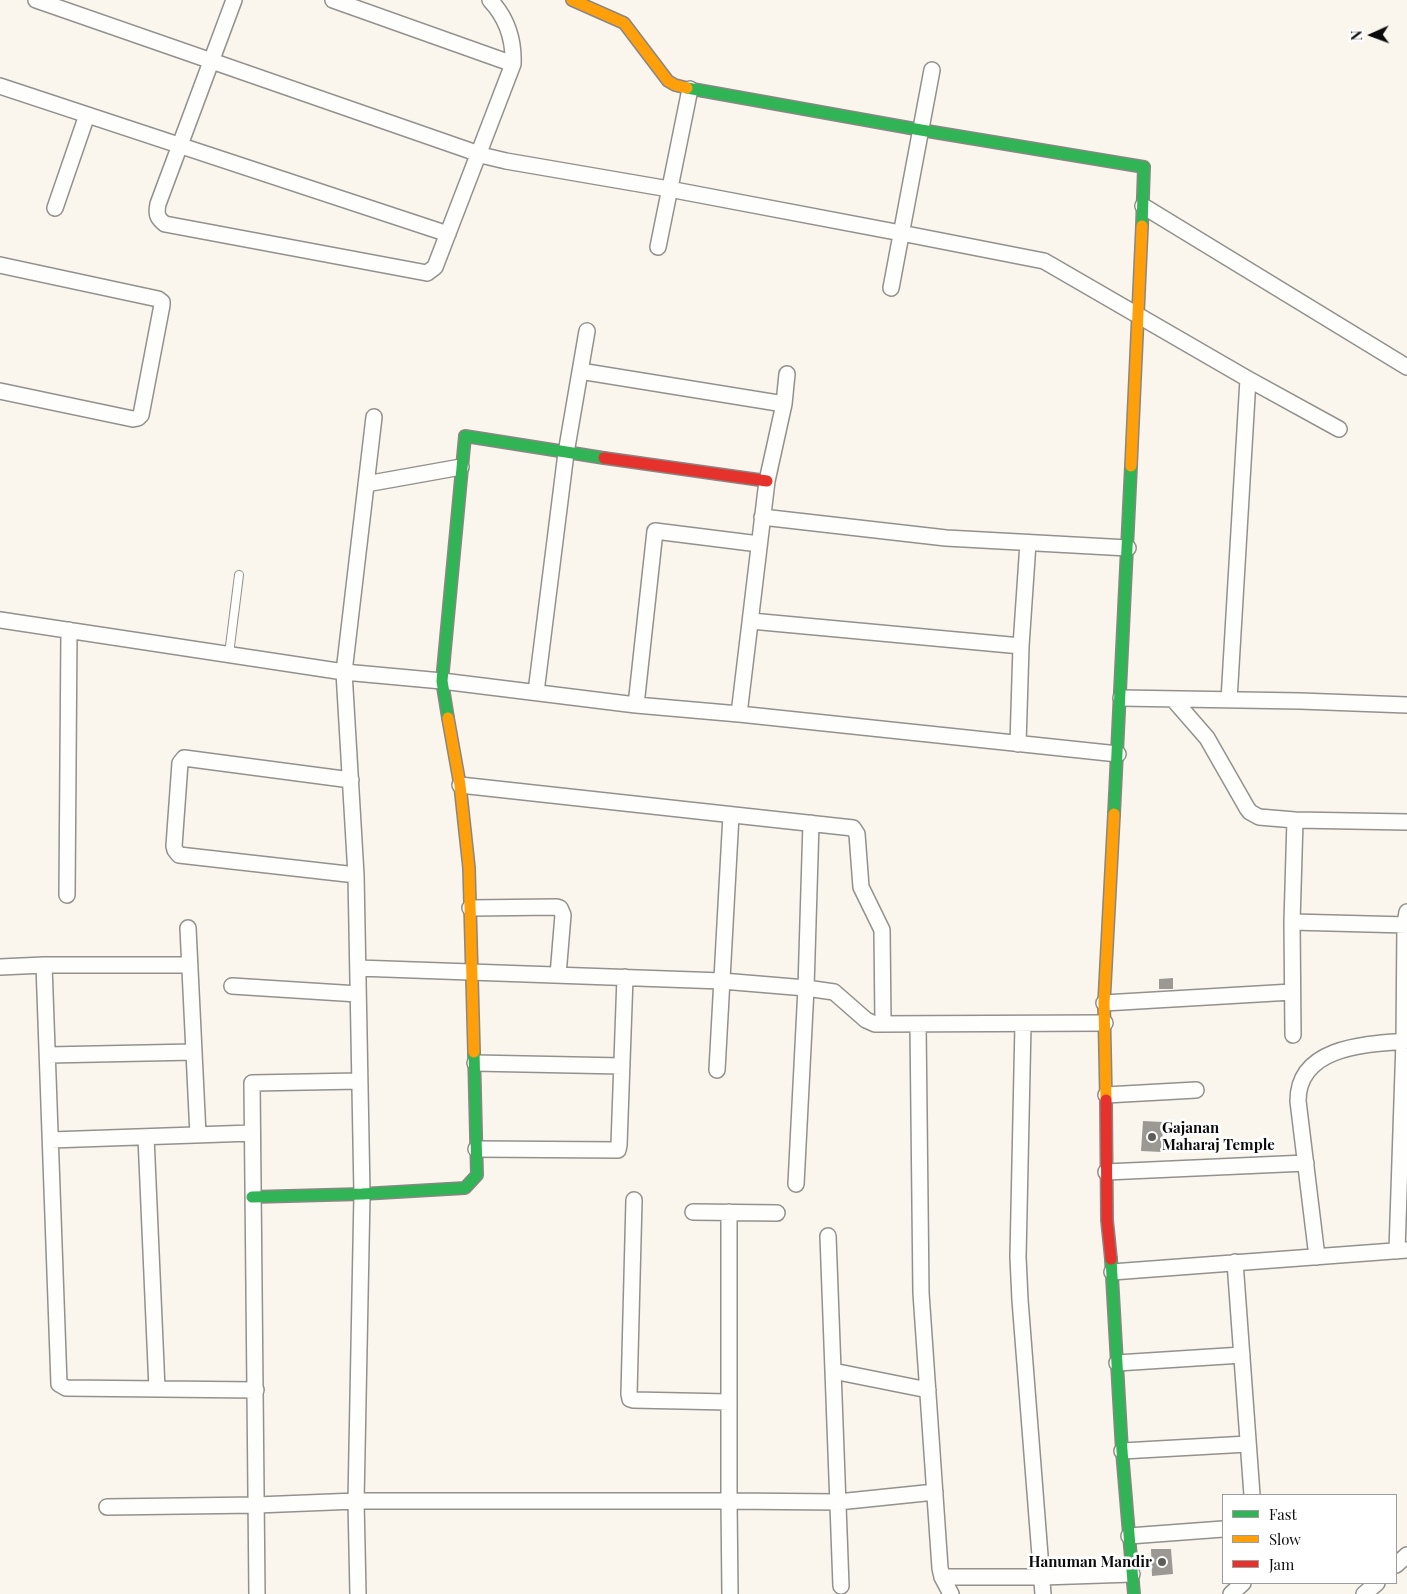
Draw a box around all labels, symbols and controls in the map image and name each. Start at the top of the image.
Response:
north arrow [1347,10,1397,60]
text: N [1347,30,1366,41]
place label: Gajanan Maharaj Temple [1162,1119,1275,1154]
marker: Gajanan Maharaj Temple [1146,1131,1158,1143]
legend [1222,1494,1397,1584]
text: Fast [1269,1504,1297,1524]
text: Slow [1269,1529,1301,1549]
place label: Hanuman Mandir [1028,1553,1152,1571]
text: Jam [1269,1554,1294,1574]
marker: Hanuman Mandir [1156,1556,1168,1568]

